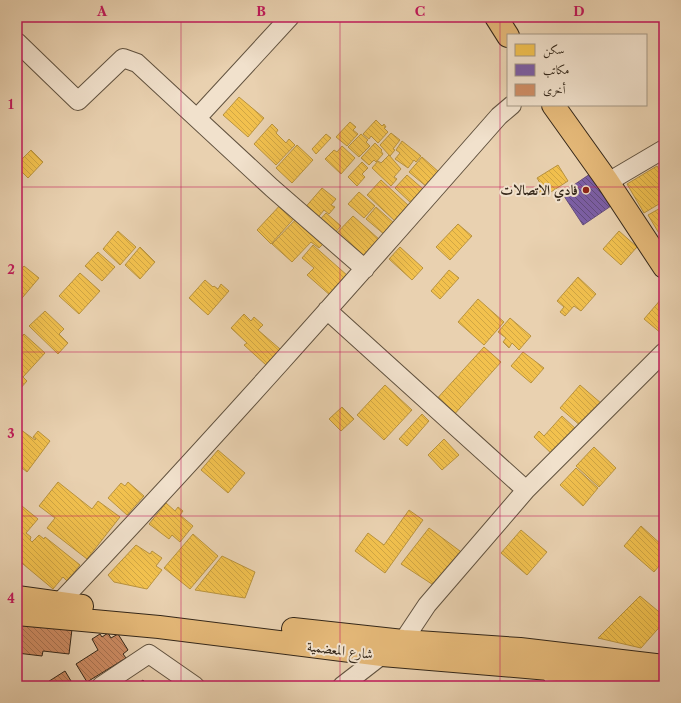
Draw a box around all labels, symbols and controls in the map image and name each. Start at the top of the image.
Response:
text: A [96,3,108,19]
text: B [256,3,266,19]
text: C [415,3,425,19]
text: D [573,3,585,19]
legend [507,34,647,106]
text: سكن [543,42,564,59]
text: مكاتب [543,62,569,78]
text: أخرى [543,82,566,97]
text: 1 [8,96,14,112]
place label: فادي الاتصالات [500,181,578,202]
marker: فادي الاتصالات [581,185,591,195]
text: 2 [7,261,15,277]
text: 3 [7,425,15,441]
text: 4 [7,590,15,606]
street label: شارع المعضمية [306,637,374,666]

